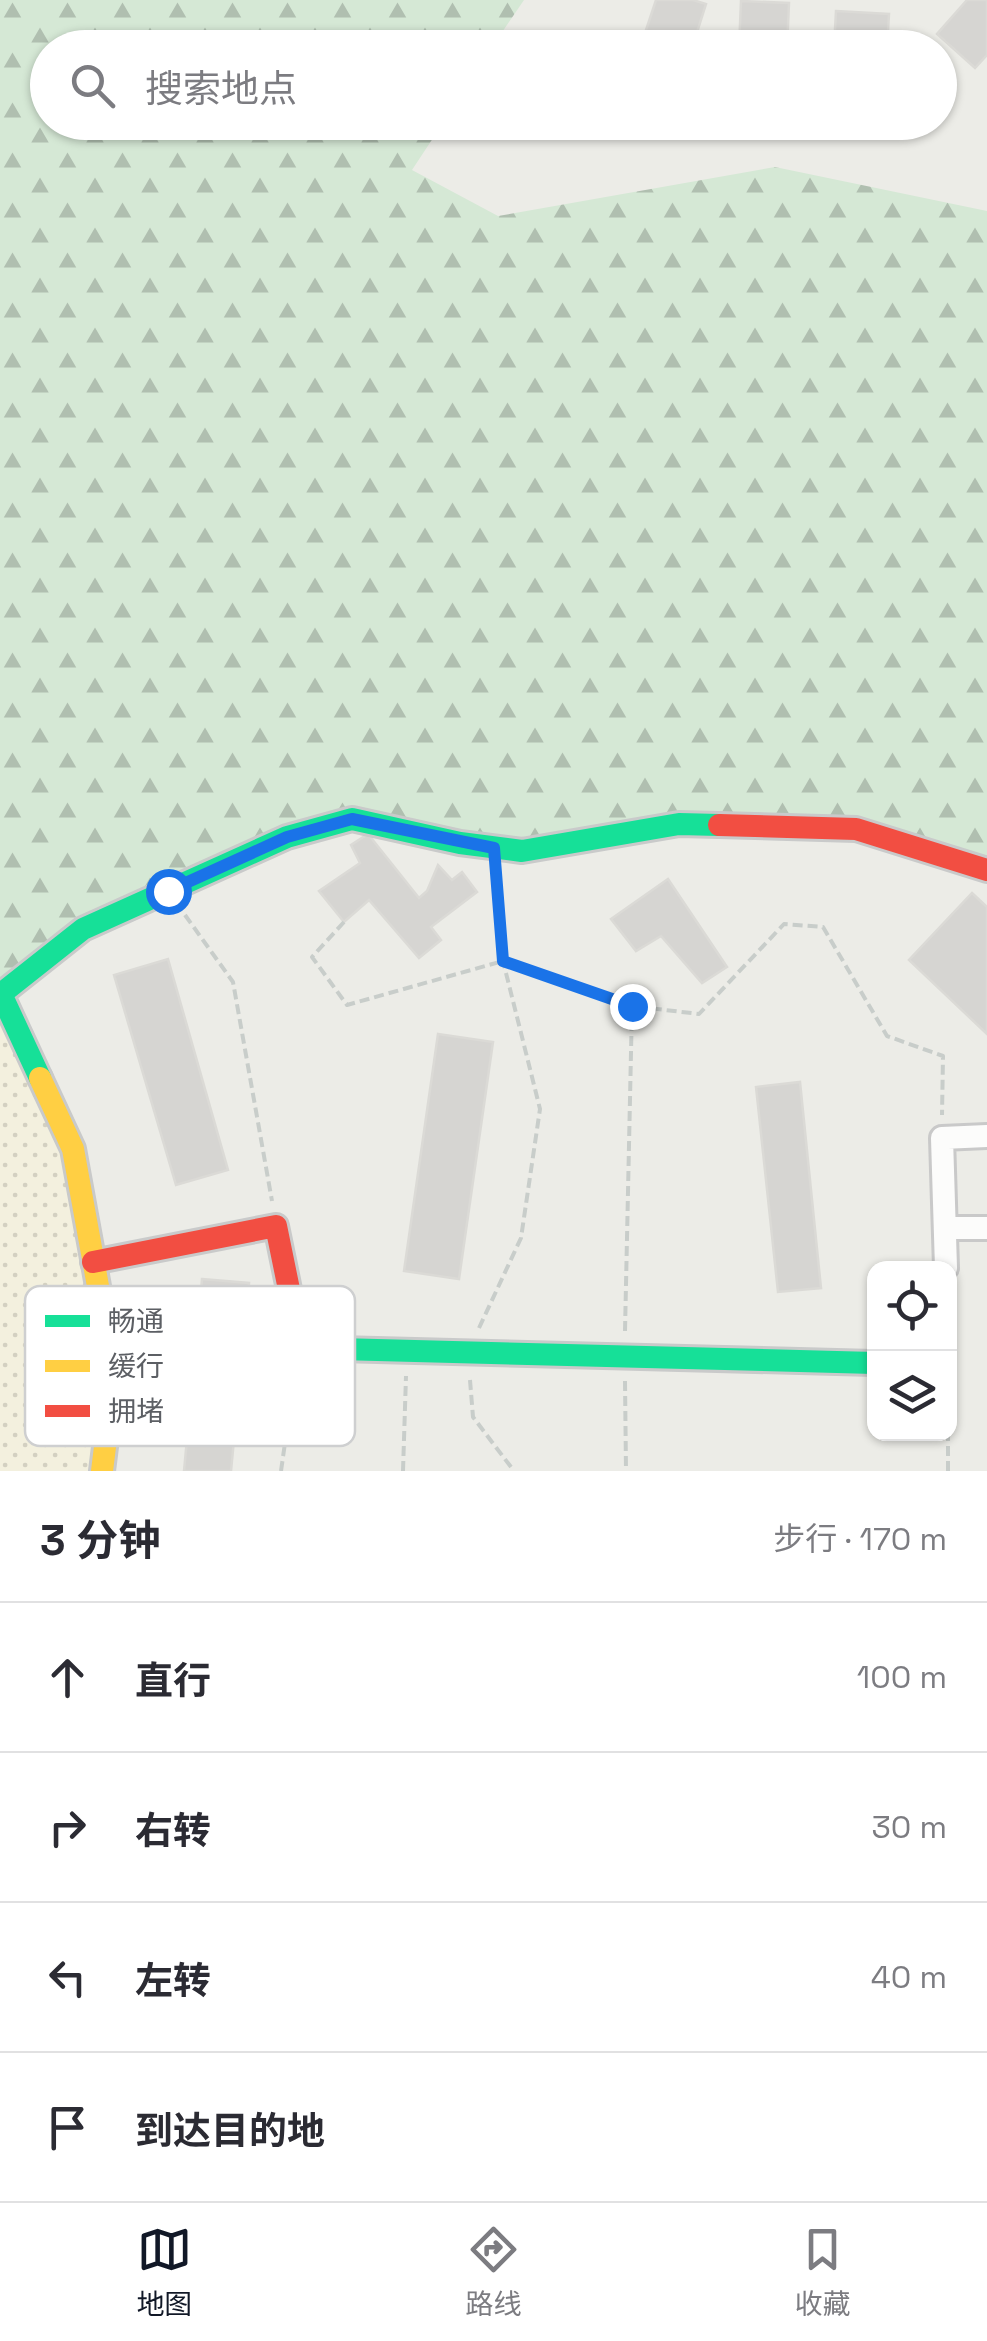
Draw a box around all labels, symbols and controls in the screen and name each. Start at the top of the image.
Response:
search box [30,30,957,140]
icon: search [65,58,120,113]
text: 搜索地点 [145,65,297,113]
route start [146,869,192,915]
route end [610,984,656,1030]
map controls [867,1261,957,1441]
button: locate [867,1261,957,1351]
legend [25,1286,355,1446]
text: 畅通 [108,1303,164,1339]
text: 缓行 [108,1348,164,1384]
button: layers [867,1351,957,1441]
text: 拥堵 [108,1393,164,1429]
text: 3 分钟 [40,1514,160,1567]
text: 步行 · 170 m [773,1519,947,1559]
icon: ahead [40,1650,95,1705]
text: 直行 [135,1657,211,1705]
text: 100 m [857,1657,947,1697]
icon: right [40,1800,95,1855]
text: 右转 [135,1807,211,1855]
text: 30 m [871,1807,947,1847]
icon: left [40,1950,95,2005]
text: 左转 [135,1957,211,2005]
text: 40 m [871,1957,947,1997]
icon: arrive [40,2100,95,2155]
text: 到达目的地 [135,2107,325,2155]
tab: 地图 [136,2222,193,2322]
tab: 路线 [465,2222,522,2322]
tab: 收藏 [794,2222,851,2322]

